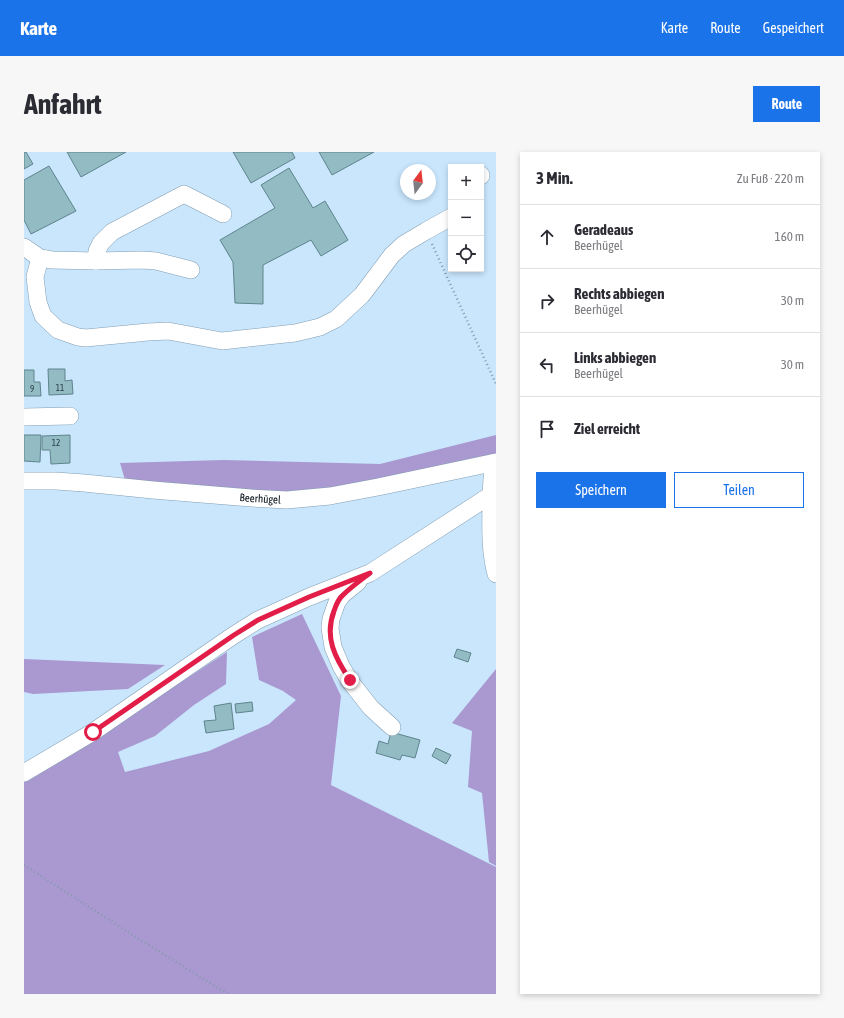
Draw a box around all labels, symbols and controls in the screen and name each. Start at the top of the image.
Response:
text: Karte [20,17,57,39]
text: Karte [661,20,688,36]
text: Route [710,20,741,36]
text: Gespeichert [763,20,824,36]
button: Route [753,86,820,122]
text: Anfahrt [24,88,102,120]
north arrow [400,164,436,200]
map controls [448,164,484,272]
button: + [448,164,484,200]
text: 3 Min. [536,168,573,188]
text: Zu Fuß · 220 m [737,171,804,186]
button: − [448,200,484,236]
text: Geradeaus [574,221,633,238]
icon: ahead [536,226,558,248]
text: 160 m [775,229,804,244]
button: locate [448,236,484,272]
text: Beerhügel [574,238,623,253]
text: Rechts abbiegen [574,285,664,302]
icon: right [536,290,558,312]
text: 30 m [781,293,804,308]
text: Beerhügel [574,302,623,317]
text: Links abbiegen [574,349,656,366]
icon: left [536,354,558,376]
text: 30 m [781,357,804,372]
text: Beerhügel [574,366,623,381]
house number: 11 [56,383,64,393]
house number: 9 [30,384,34,394]
icon: arrive [536,418,558,440]
text: Ziel erreicht [574,420,640,437]
house number: 12 [52,438,60,448]
button: Speichern [536,472,666,508]
button: Teilen [674,472,804,508]
street label: Beerhügel [239,491,281,506]
route end [341,671,359,689]
route start [84,723,102,741]

